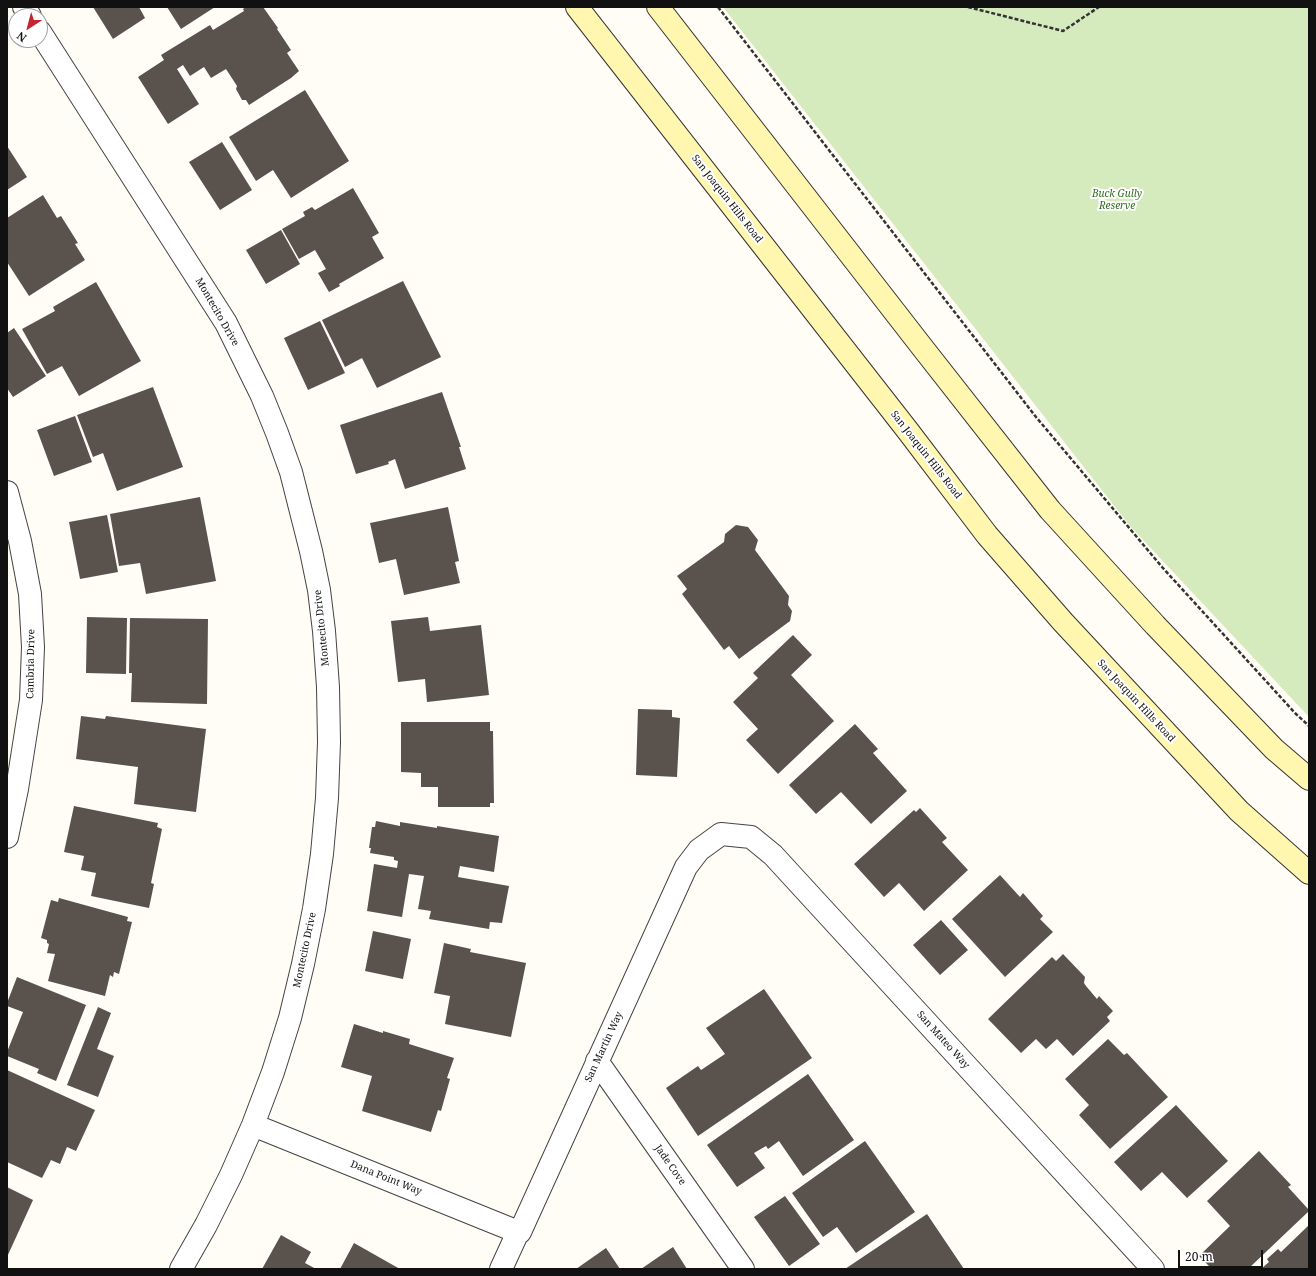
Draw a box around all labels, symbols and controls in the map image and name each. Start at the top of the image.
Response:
north arrow [8,8,48,48]
text: N [13,29,29,46]
street label: San Joaquin Hills Road [689,153,765,245]
park label: Buck Gully Reserve [1092,188,1142,212]
street label: Montecito Drive [193,276,241,348]
street label: San Joaquin Hills Road [888,409,964,501]
street label: Montecito Drive [312,589,332,667]
street label: Cambria Drive [24,629,38,699]
street label: San Joaquin Hills Road [1095,657,1177,745]
street label: Montecito Drive [291,911,319,989]
street label: San Mateo Way [914,1009,972,1071]
street label: San Martin Way [582,1010,626,1084]
street label: Jade Cove [652,1143,688,1187]
street label: Dana Point Way [349,1158,423,1198]
scale bar [1180,1242,1265,1268]
text: 20 m [1185,1248,1213,1265]

